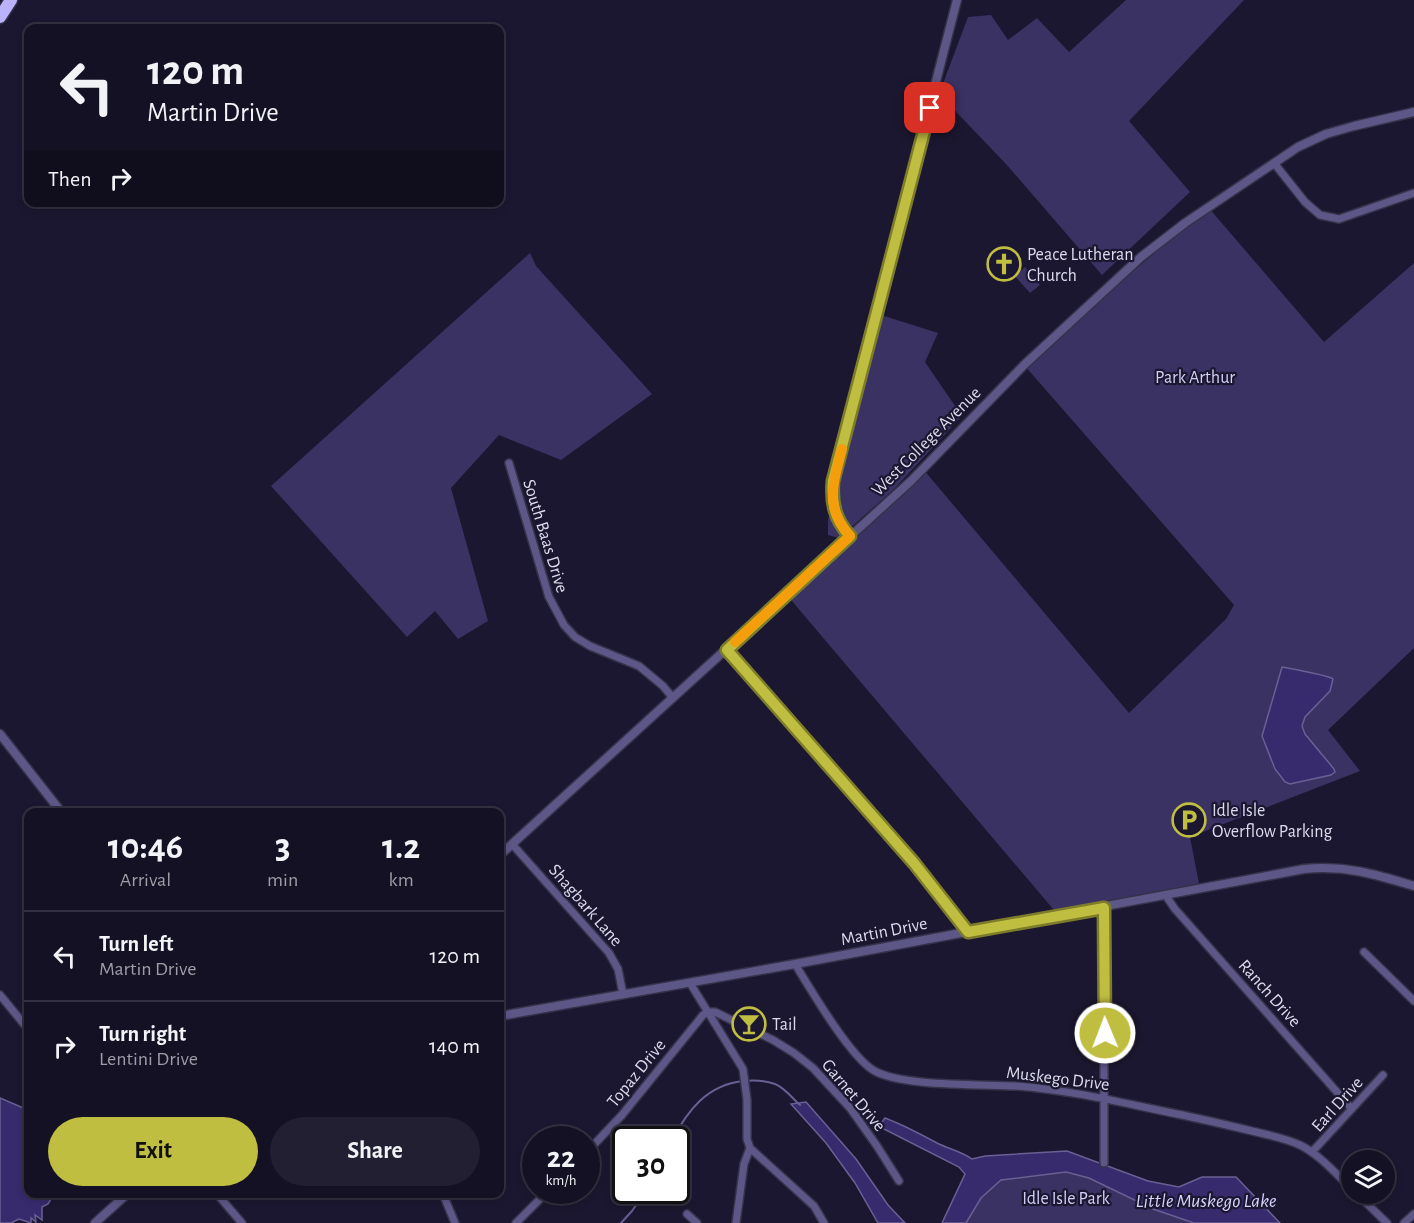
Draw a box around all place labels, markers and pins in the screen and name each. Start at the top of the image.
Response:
pin [904,82,955,133]
church icon: Peace Lutheran Church [986,246,1022,282]
place label: Peace Lutheran Church [1027,246,1134,285]
parking icon: Idle Isle Overflow Parking [1171,802,1207,838]
place label: Idle Isle Overflow Parking [1212,802,1333,841]
bar icon: Tail [731,1006,767,1042]
place label: Tail [772,1016,797,1034]

